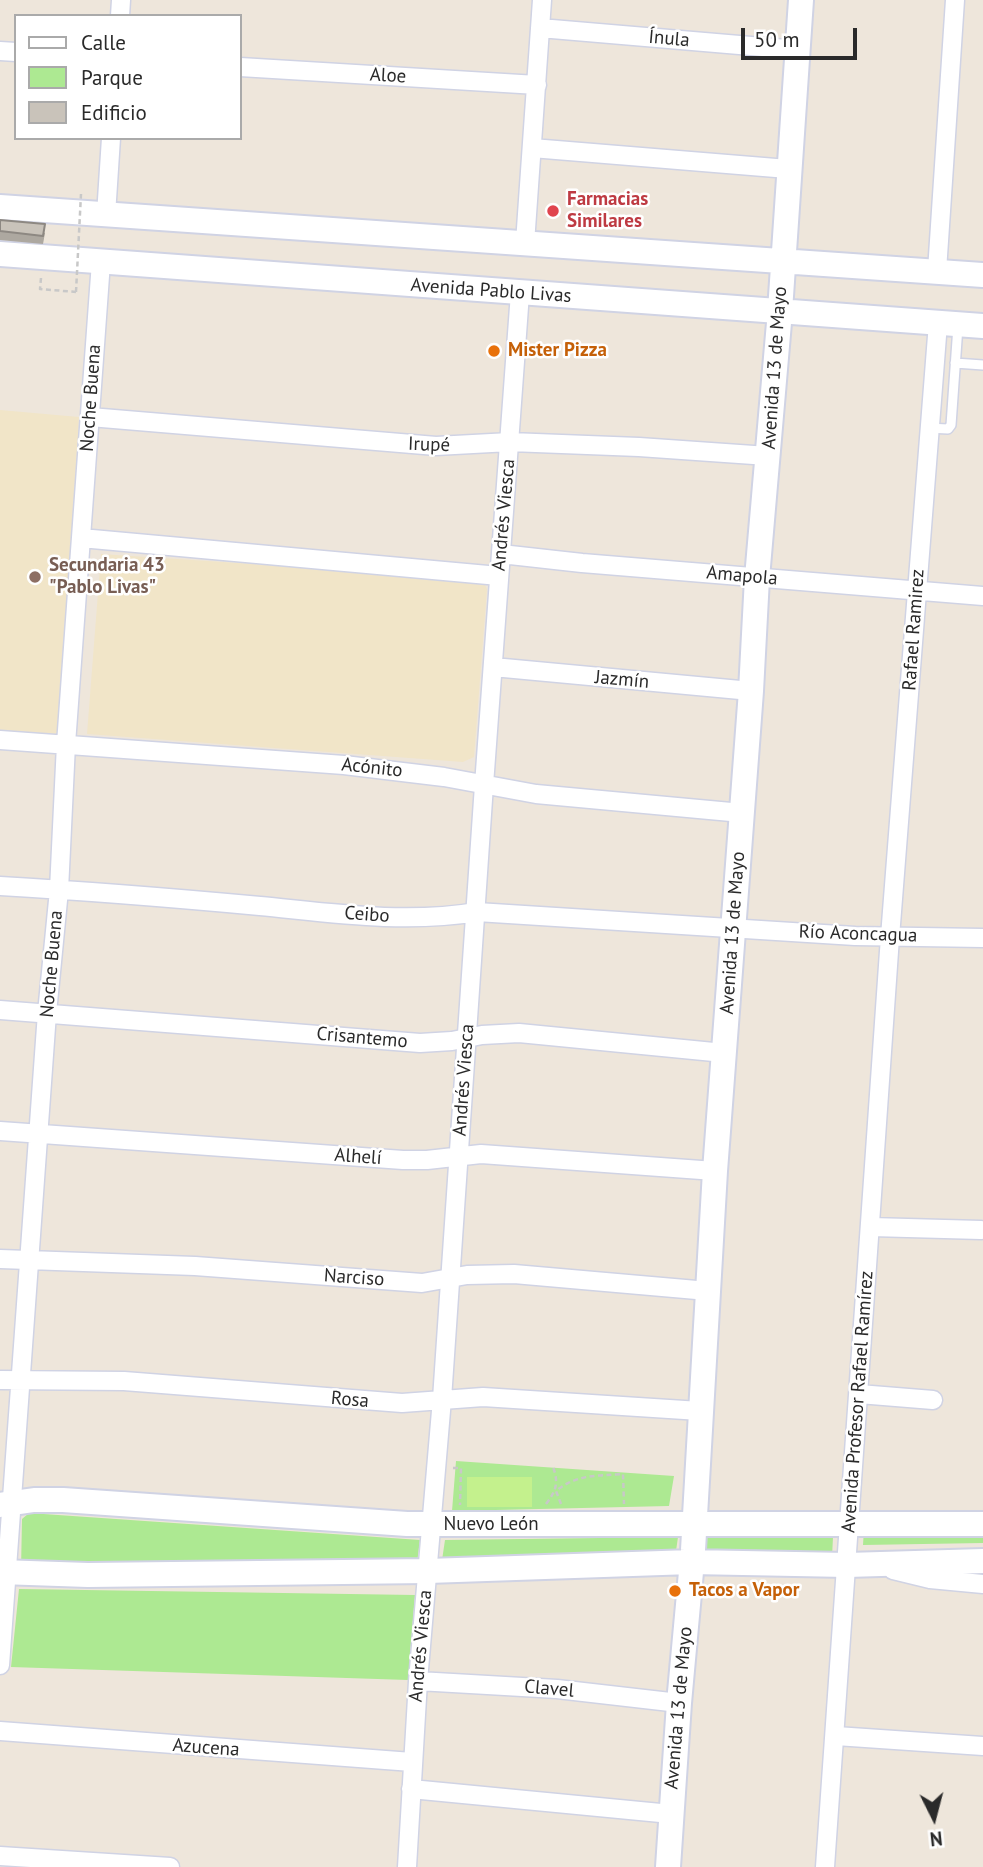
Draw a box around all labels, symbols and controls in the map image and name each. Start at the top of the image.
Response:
legend [14,14,242,140]
scale bar [745,14,860,58]
street label: Ínula [648,26,690,52]
text: 50 m [754,26,800,53]
text: Calle [81,29,126,56]
text: Parque [81,64,143,91]
street label: Aloe [369,64,407,88]
text: Edificio [81,99,147,126]
place label: Farmacias Similares [567,189,648,233]
marker: Farmacias Similares [545,203,561,219]
street label: Avenida Pablo Livas [410,274,572,308]
street label: Avenida 13 de Mayo [758,286,792,450]
place label: Mister Pizza [508,340,607,362]
marker: Mister Pizza [486,343,502,359]
street label: Noche Buena [76,344,106,452]
street label: Irupé [408,433,450,457]
street label: Andrés Viesca [488,458,520,572]
place label: Secundaria 43 "Pablo Livas" [49,555,165,599]
street label: Amapola [705,562,779,590]
street label: Rafael Ramirez [898,568,930,692]
marker: Secundaria 43 "Pablo Livas" [27,569,43,585]
street label: Jazmín [594,666,650,694]
street label: Acónito [340,753,404,783]
street label: Avenida 13 de Mayo [716,851,750,1015]
street label: Ceibo [344,902,390,928]
street label: Noche Buena [36,909,68,1019]
street label: Río Aconcagua [798,921,918,947]
street label: Crisantemo [315,1023,409,1053]
street label: Andrés Viesca [449,1023,479,1137]
street label: Alhelí [334,1144,382,1170]
street label: Narciso [323,1265,385,1291]
street label: Avenida Profesor Rafael Ramírez [837,1270,879,1534]
street label: Rosa [330,1387,370,1413]
street label: Nuevo León [443,1514,539,1536]
place label: Tacos a Vapor [689,1580,799,1602]
marker: Tacos a Vapor [667,1583,683,1599]
street label: Andrés Viesca [405,1589,437,1703]
street label: Avenida 13 de Mayo [661,1626,697,1790]
street label: Clavel [523,1675,575,1703]
street label: Azucena [172,1734,240,1762]
north arrow [899,1783,969,1853]
text: N [929,1826,944,1851]

